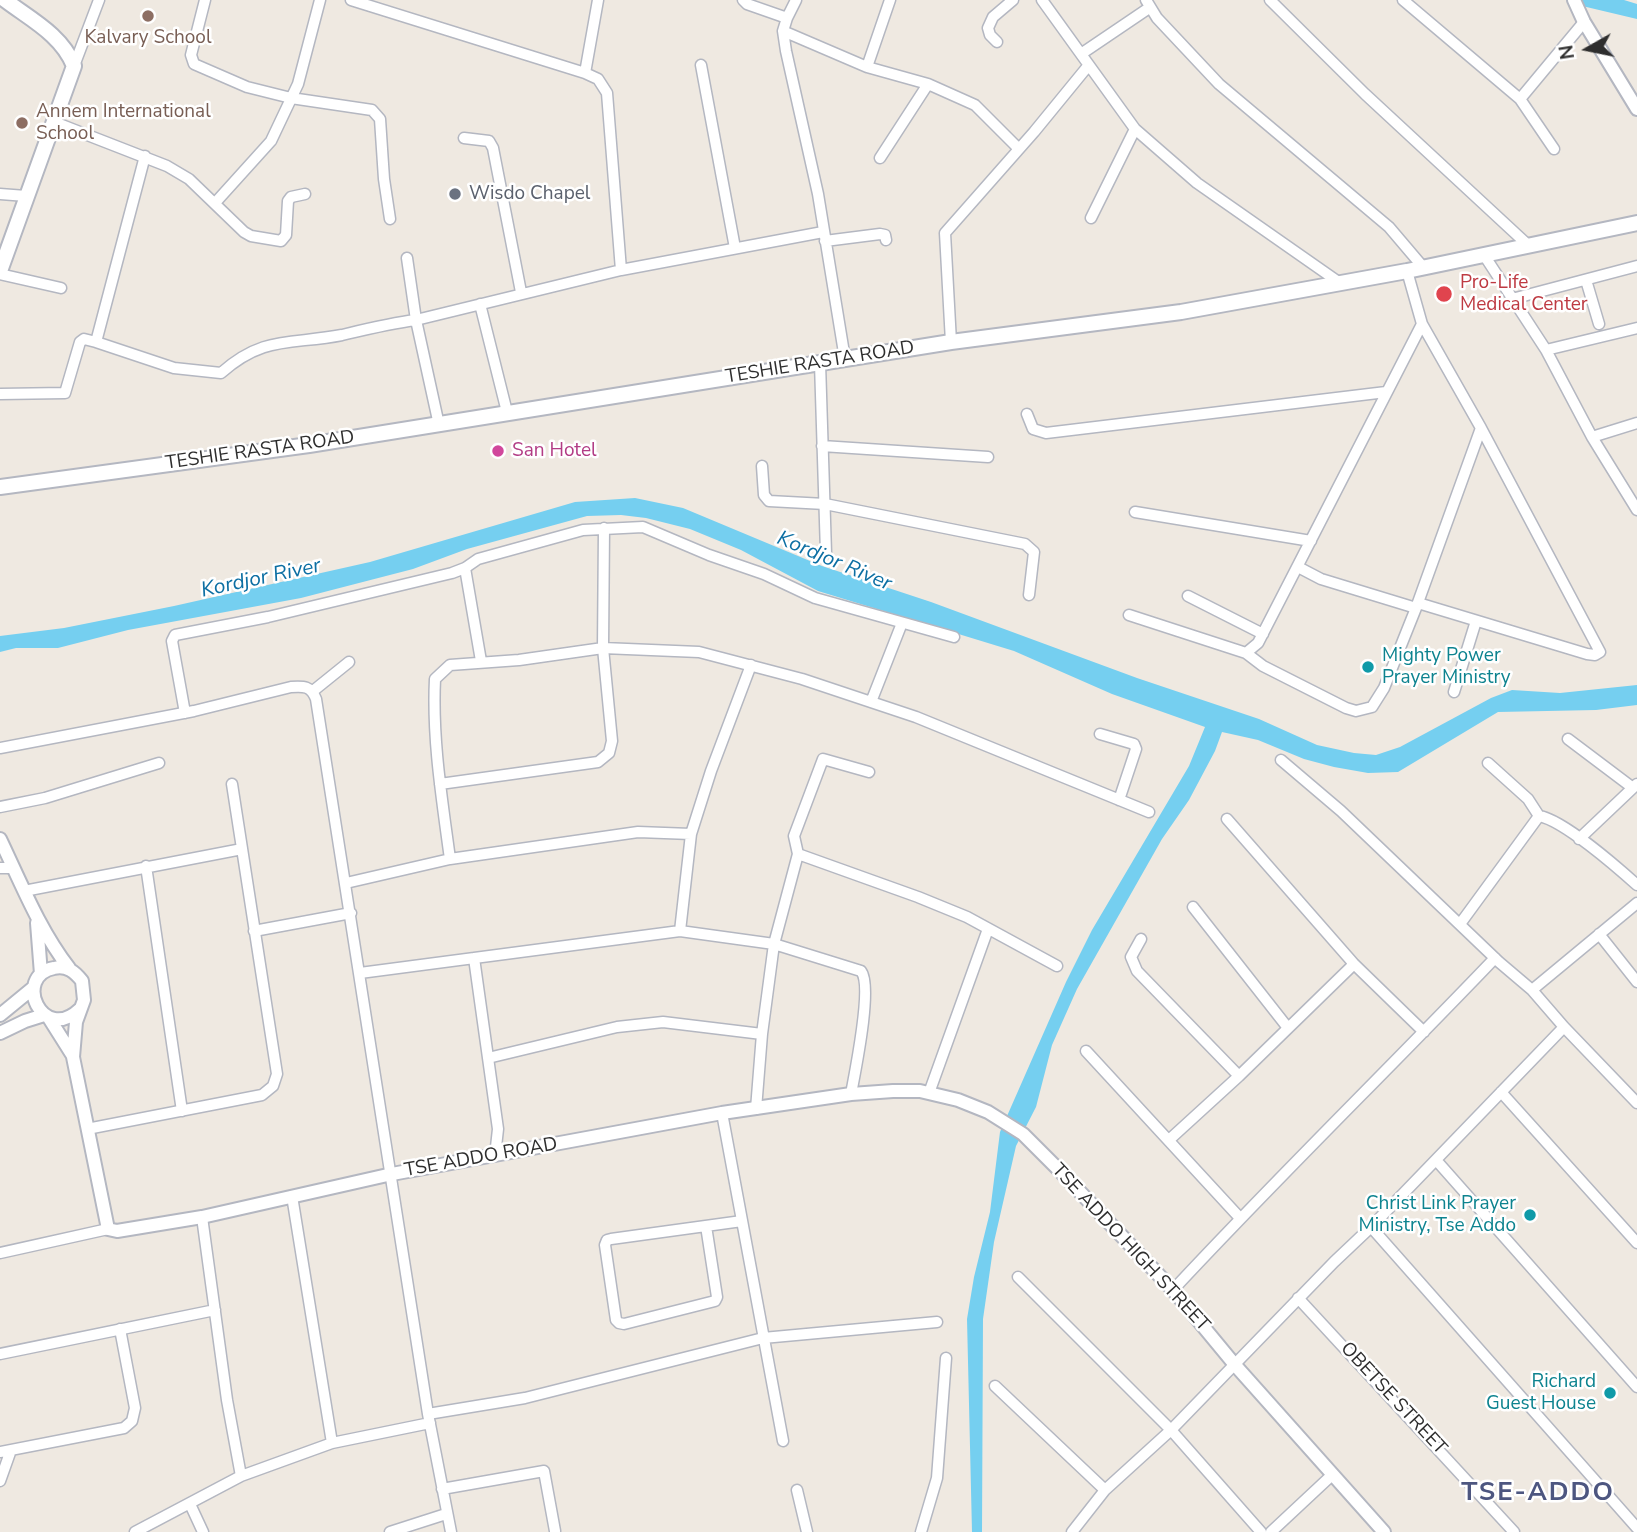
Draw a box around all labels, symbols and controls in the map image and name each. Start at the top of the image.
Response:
marker: Kalvary School [140,8,156,24]
north arrow [1553,14,1623,84]
place label: Kalvary School [84,27,212,49]
text: N [1553,43,1581,61]
place label: Annem International School [36,101,211,145]
marker: Annem International School [14,115,30,131]
place label: Wisdo Chapel [469,183,590,205]
marker: Wisdo Chapel [447,186,463,202]
place label: Pro-Life Medical Center [1460,272,1588,316]
marker: Pro-Life Medical Center [1434,284,1454,304]
street label: TESHIE RASTA ROAD [724,337,916,389]
street label: TESHIE RASTA ROAD [164,426,356,476]
place label: San Hotel [512,440,597,462]
marker: San Hotel [490,443,506,459]
water label: Kordjor River [773,527,895,597]
water label: Kordjor River [199,554,323,604]
place label: Mighty Power Prayer Ministry [1382,645,1511,689]
marker: Mighty Power Prayer Ministry [1360,659,1376,675]
street label: TSE ADDO ROAD [403,1133,559,1183]
street label: TSE ADDO HIGH STREET [1046,1159,1214,1337]
place label: Christ Link Prayer Ministry, Tse Addo [1358,1193,1516,1237]
marker: Christ Link Prayer Ministry, Tse Addo [1522,1207,1538,1223]
street label: OBETSE STREET [1335,1338,1451,1460]
place label: Richard Guest House [1486,1371,1596,1415]
marker: Richard Guest House [1602,1385,1618,1401]
district label: TSE-ADDO [1462,1478,1614,1510]

